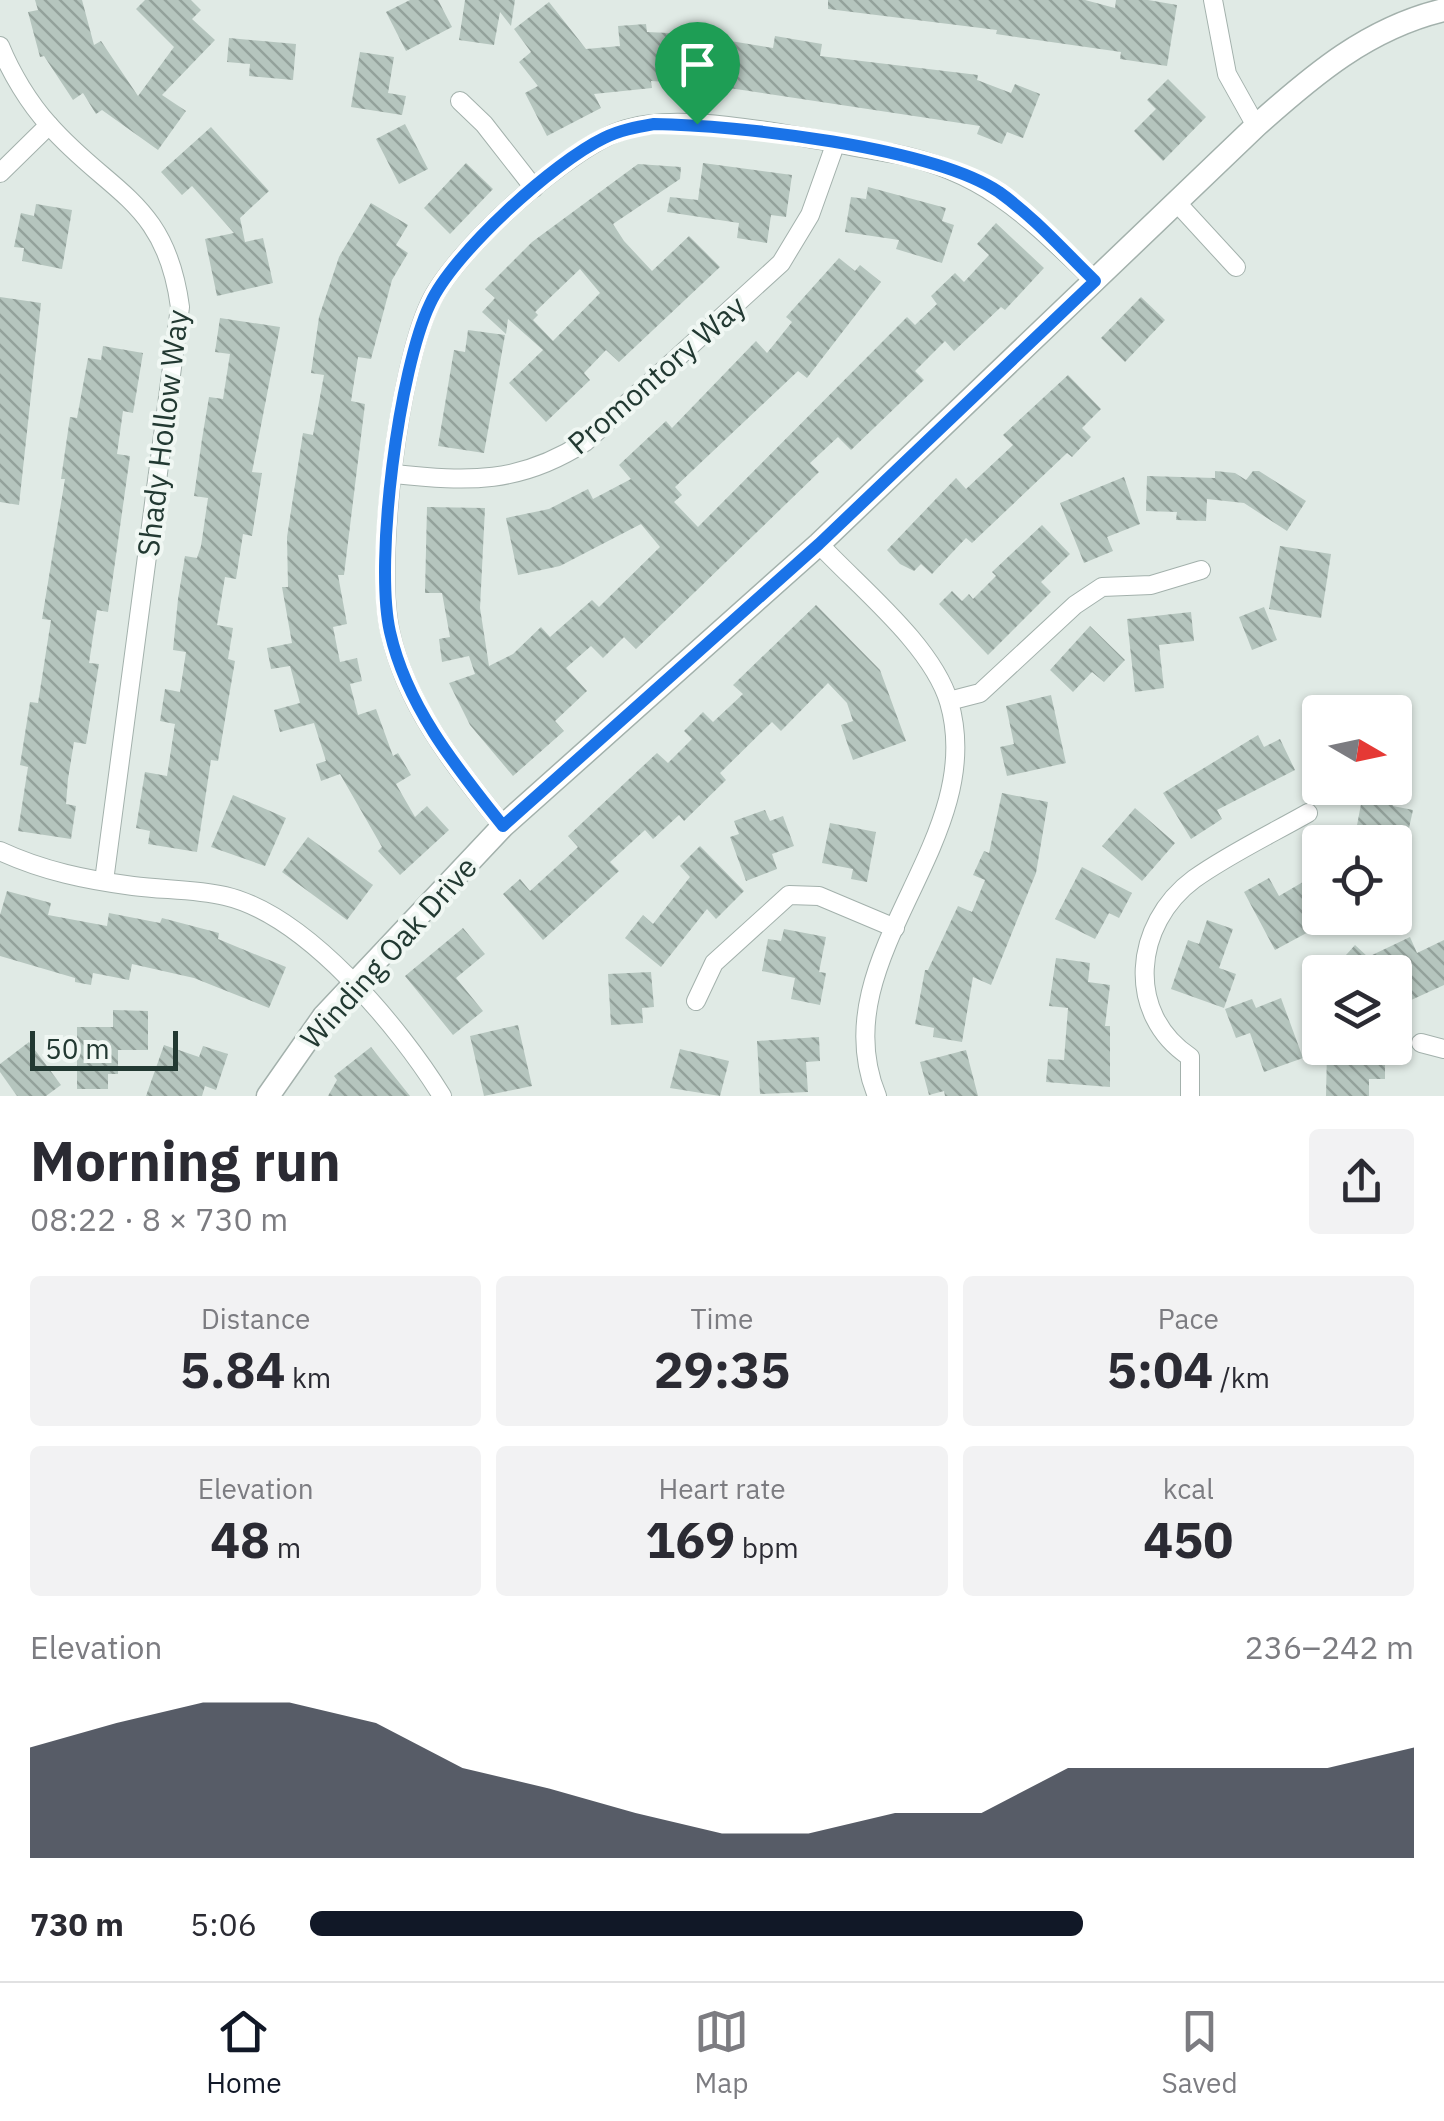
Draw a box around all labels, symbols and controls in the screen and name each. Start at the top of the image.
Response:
pin [655,22,740,125]
icon: arrive [670,37,725,92]
street label: Promontory Way [559,286,753,462]
street label: Shady Hollow Way [128,307,196,559]
north arrow [1302,695,1412,805]
map controls [1302,695,1412,1065]
button: locate [1302,825,1412,935]
street label: Winding Oak Drive [291,848,485,1056]
button: layers [1302,955,1412,1065]
scale bar [30,1026,178,1070]
text: 50 m [45,1030,110,1067]
text: Morning run [30,1125,341,1196]
button: share [1309,1129,1414,1234]
text: 08:22 · 8 × 730 m [30,1198,288,1240]
text: Distance [201,1300,310,1337]
text: Time [691,1300,753,1337]
text: Pace [1158,1300,1219,1337]
text: 5.84 [180,1337,286,1402]
text: 29:35 [654,1337,790,1402]
text: 5:04 [1107,1337,1213,1402]
text: km [286,1359,331,1396]
text: /km [1213,1359,1270,1396]
text: Elevation [198,1470,314,1507]
text: Heart rate [658,1470,786,1507]
text: kcal [1163,1470,1214,1507]
text: 48 [210,1507,270,1572]
text: 169 [645,1507,735,1572]
text: 450 [1143,1507,1233,1572]
text: m [270,1529,301,1566]
text: bpm [735,1529,799,1566]
text: Elevation [30,1626,163,1668]
text: 236–242 m [1244,1626,1414,1668]
text: 730 m [30,1903,124,1945]
text: 5:06 [190,1903,257,1945]
tab: Home [206,2004,282,2101]
tab: Map [694,2004,749,2101]
tab: Saved [1162,2004,1238,2101]

